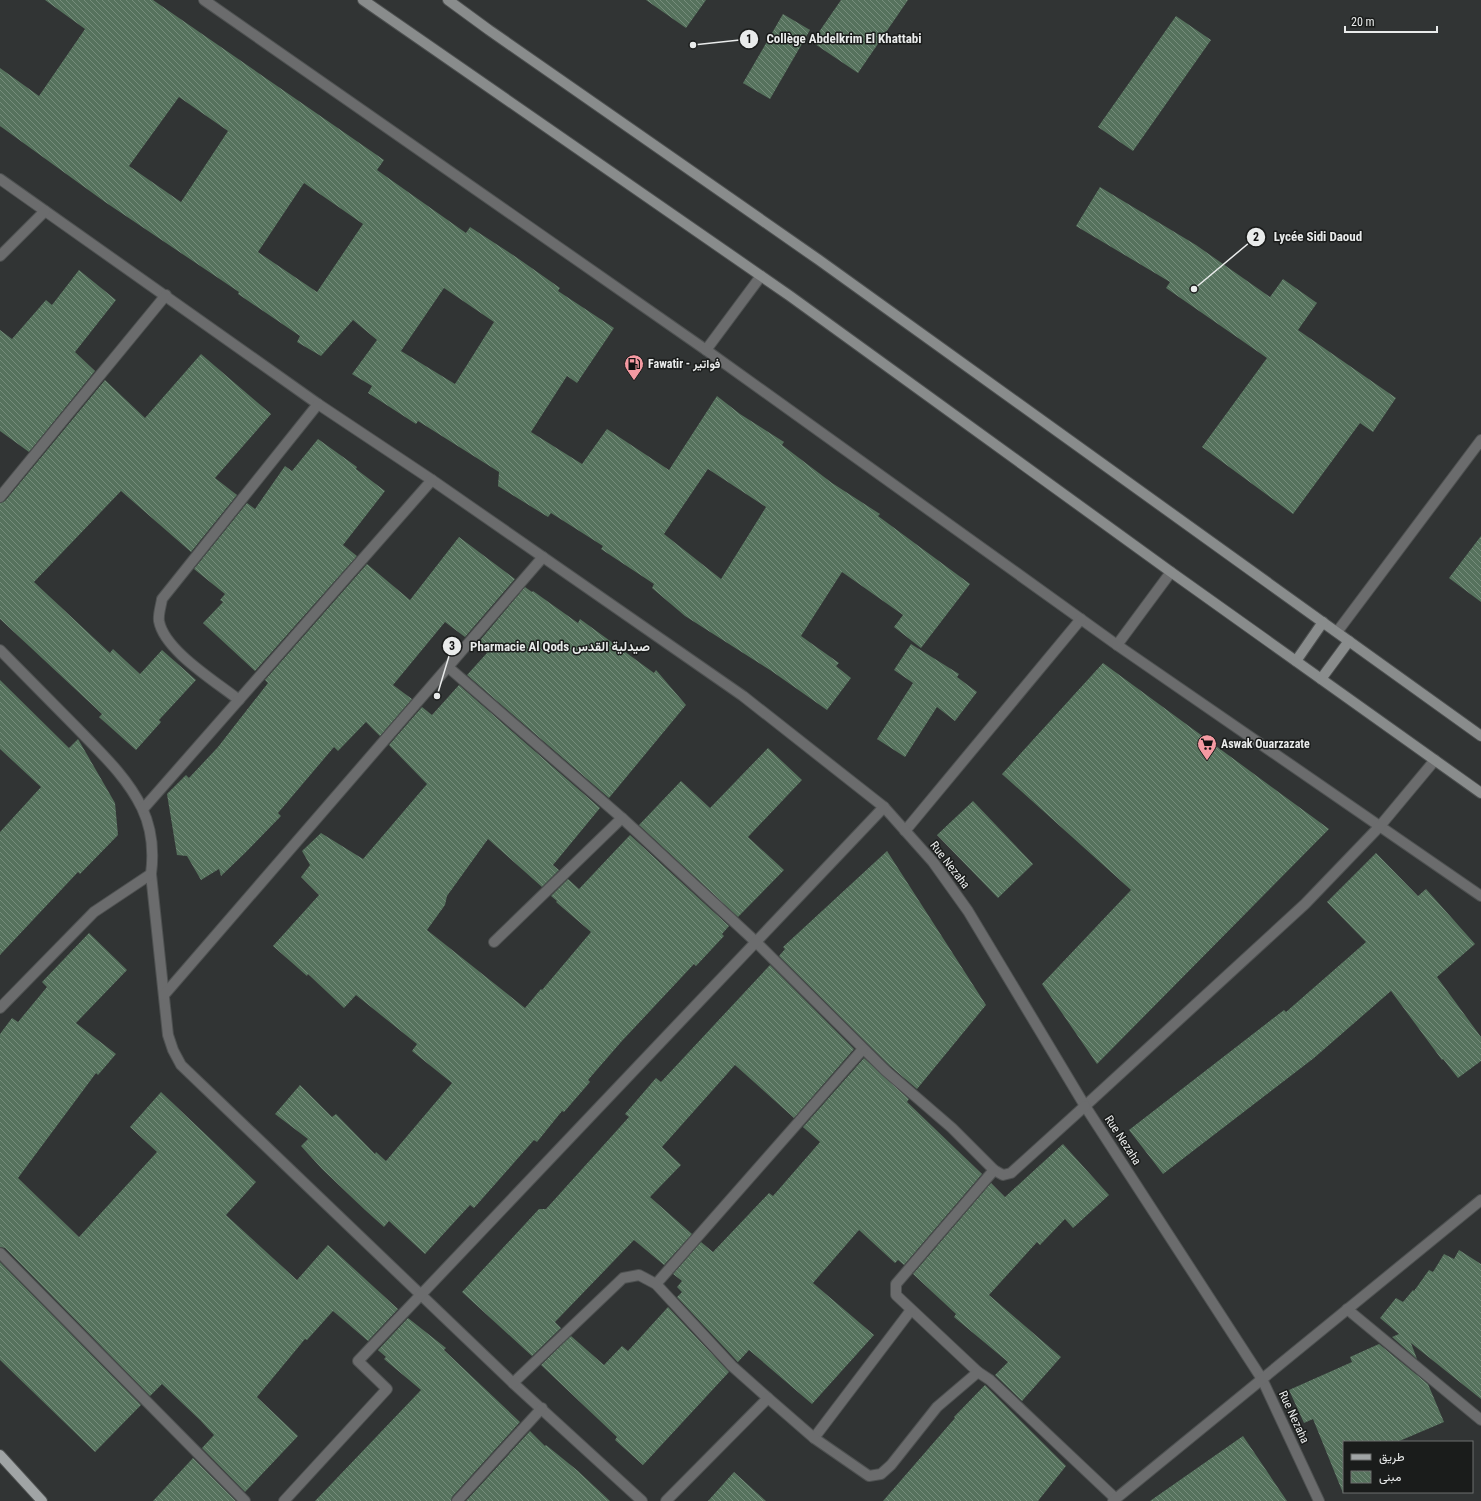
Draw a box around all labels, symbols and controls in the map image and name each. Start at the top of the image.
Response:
scale bar [1345,8,1437,34]
text: 20 m [1351,15,1375,29]
callout: Collège Abdelkrim El Khattabi [739,26,930,51]
text: Collège Abdelkrim El Khattabi [766,31,922,46]
text: 1 [746,32,752,46]
callout: Lycée Sidi Daoud [1246,224,1370,249]
text: Lycée Sidi Daoud [1274,229,1362,244]
text: 2 [1253,230,1259,244]
fuel station icon: Fawatir - فواتير [623,353,645,381]
place label: Fawatir - فواتير [648,357,721,372]
callout: Pharmacie Al Qods صيدلية القدس [442,634,658,659]
text: 3 [449,639,455,653]
text: Pharmacie Al Qods صيدلية القدس [470,639,650,654]
supermarket icon: Aswak Ouarzazate [1196,733,1218,761]
place label: Aswak Ouarzazate [1221,737,1310,751]
street label: Rue Nezaha [927,839,973,892]
street label: Rue Nezaha [1102,1113,1144,1168]
street label: Rue Nezaha [1276,1389,1312,1446]
legend [1343,1441,1473,1493]
text: طريق [1379,1450,1405,1465]
text: مبنى [1379,1470,1401,1485]

